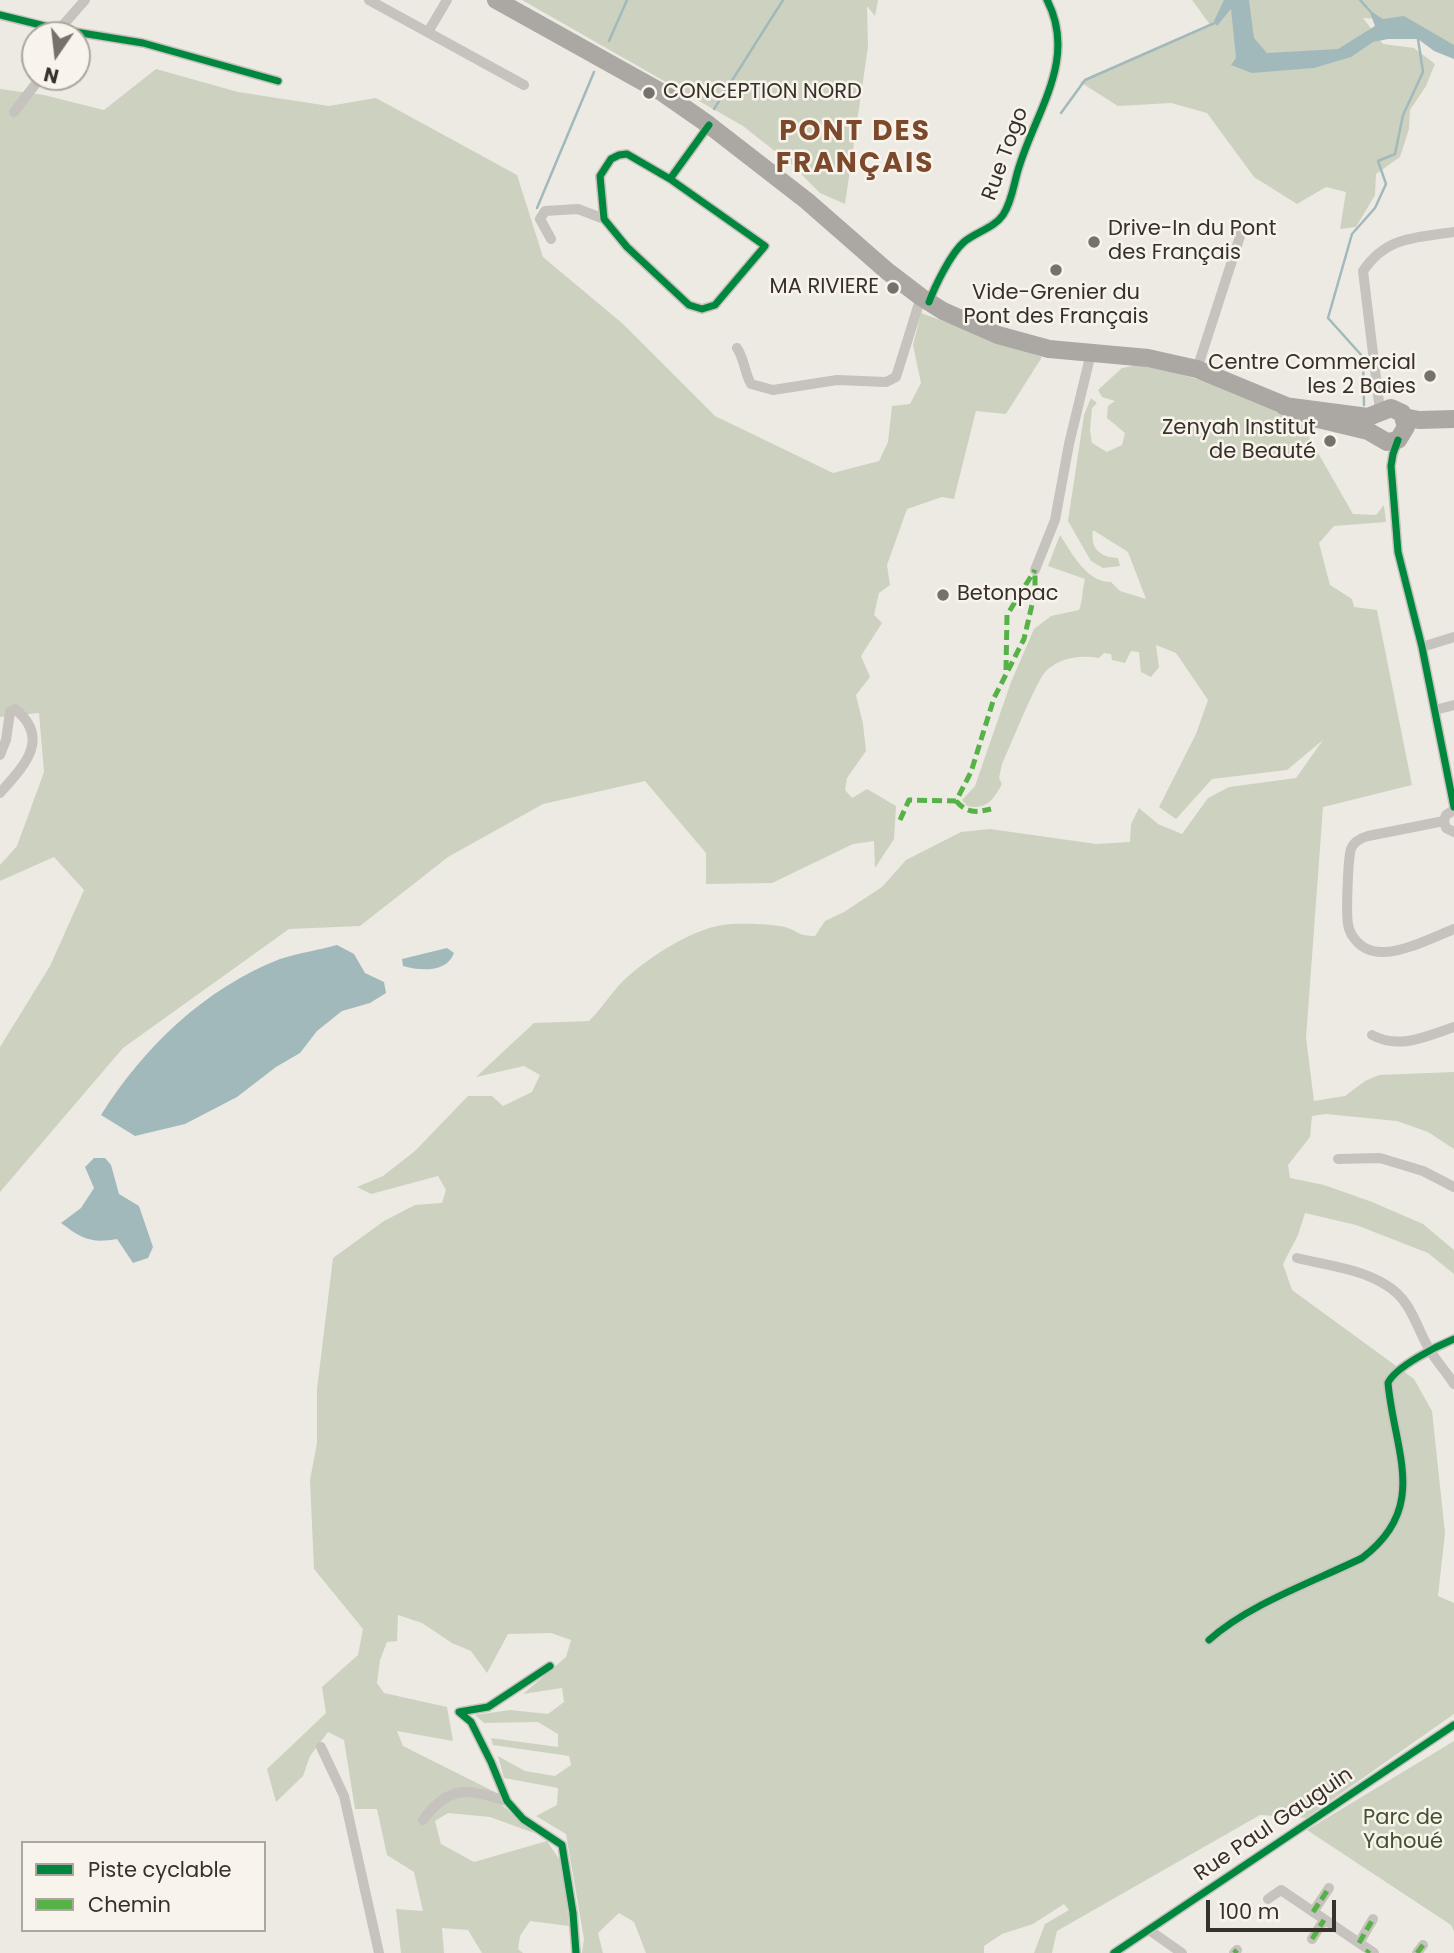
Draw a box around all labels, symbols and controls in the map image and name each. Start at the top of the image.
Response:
north arrow [21,21,91,91]
text: N [41,60,61,90]
place label: CONCEPTION NORD [663,80,862,106]
marker: CONCEPTION NORD [641,85,657,101]
street label: Rue Togo [978,104,1034,204]
district label: PONT DES FRANÇAIS [777,116,933,182]
place label: Drive-In du Pont des Français [1108,217,1276,267]
marker: Drive-In du Pont des Français [1086,234,1102,250]
marker: Vide-Grenier du Pont des Français [1048,262,1064,278]
place label: MA RIVIERE [770,275,879,301]
marker: MA RIVIERE [885,280,901,296]
place label: Vide-Grenier du Pont des Français [963,281,1149,331]
place label: Centre Commercial les 2 Baies [1208,351,1416,401]
marker: Centre Commercial les 2 Baies [1422,368,1438,384]
place label: Zenyah Institut de Beauté [1162,416,1316,466]
marker: Zenyah Institut de Beauté [1322,433,1338,449]
place label: Betonpac [957,582,1059,608]
marker: Betonpac [935,587,951,603]
street label: Rue Paul Gauguin [1190,1763,1358,1887]
park label: Parc de Yahoué [1363,1806,1443,1856]
legend [21,1841,266,1932]
text: Piste cyclable [88,1855,232,1884]
scale bar [1209,1886,1338,1930]
text: Chemin [88,1890,171,1919]
text: 100 m [1219,1897,1279,1926]

